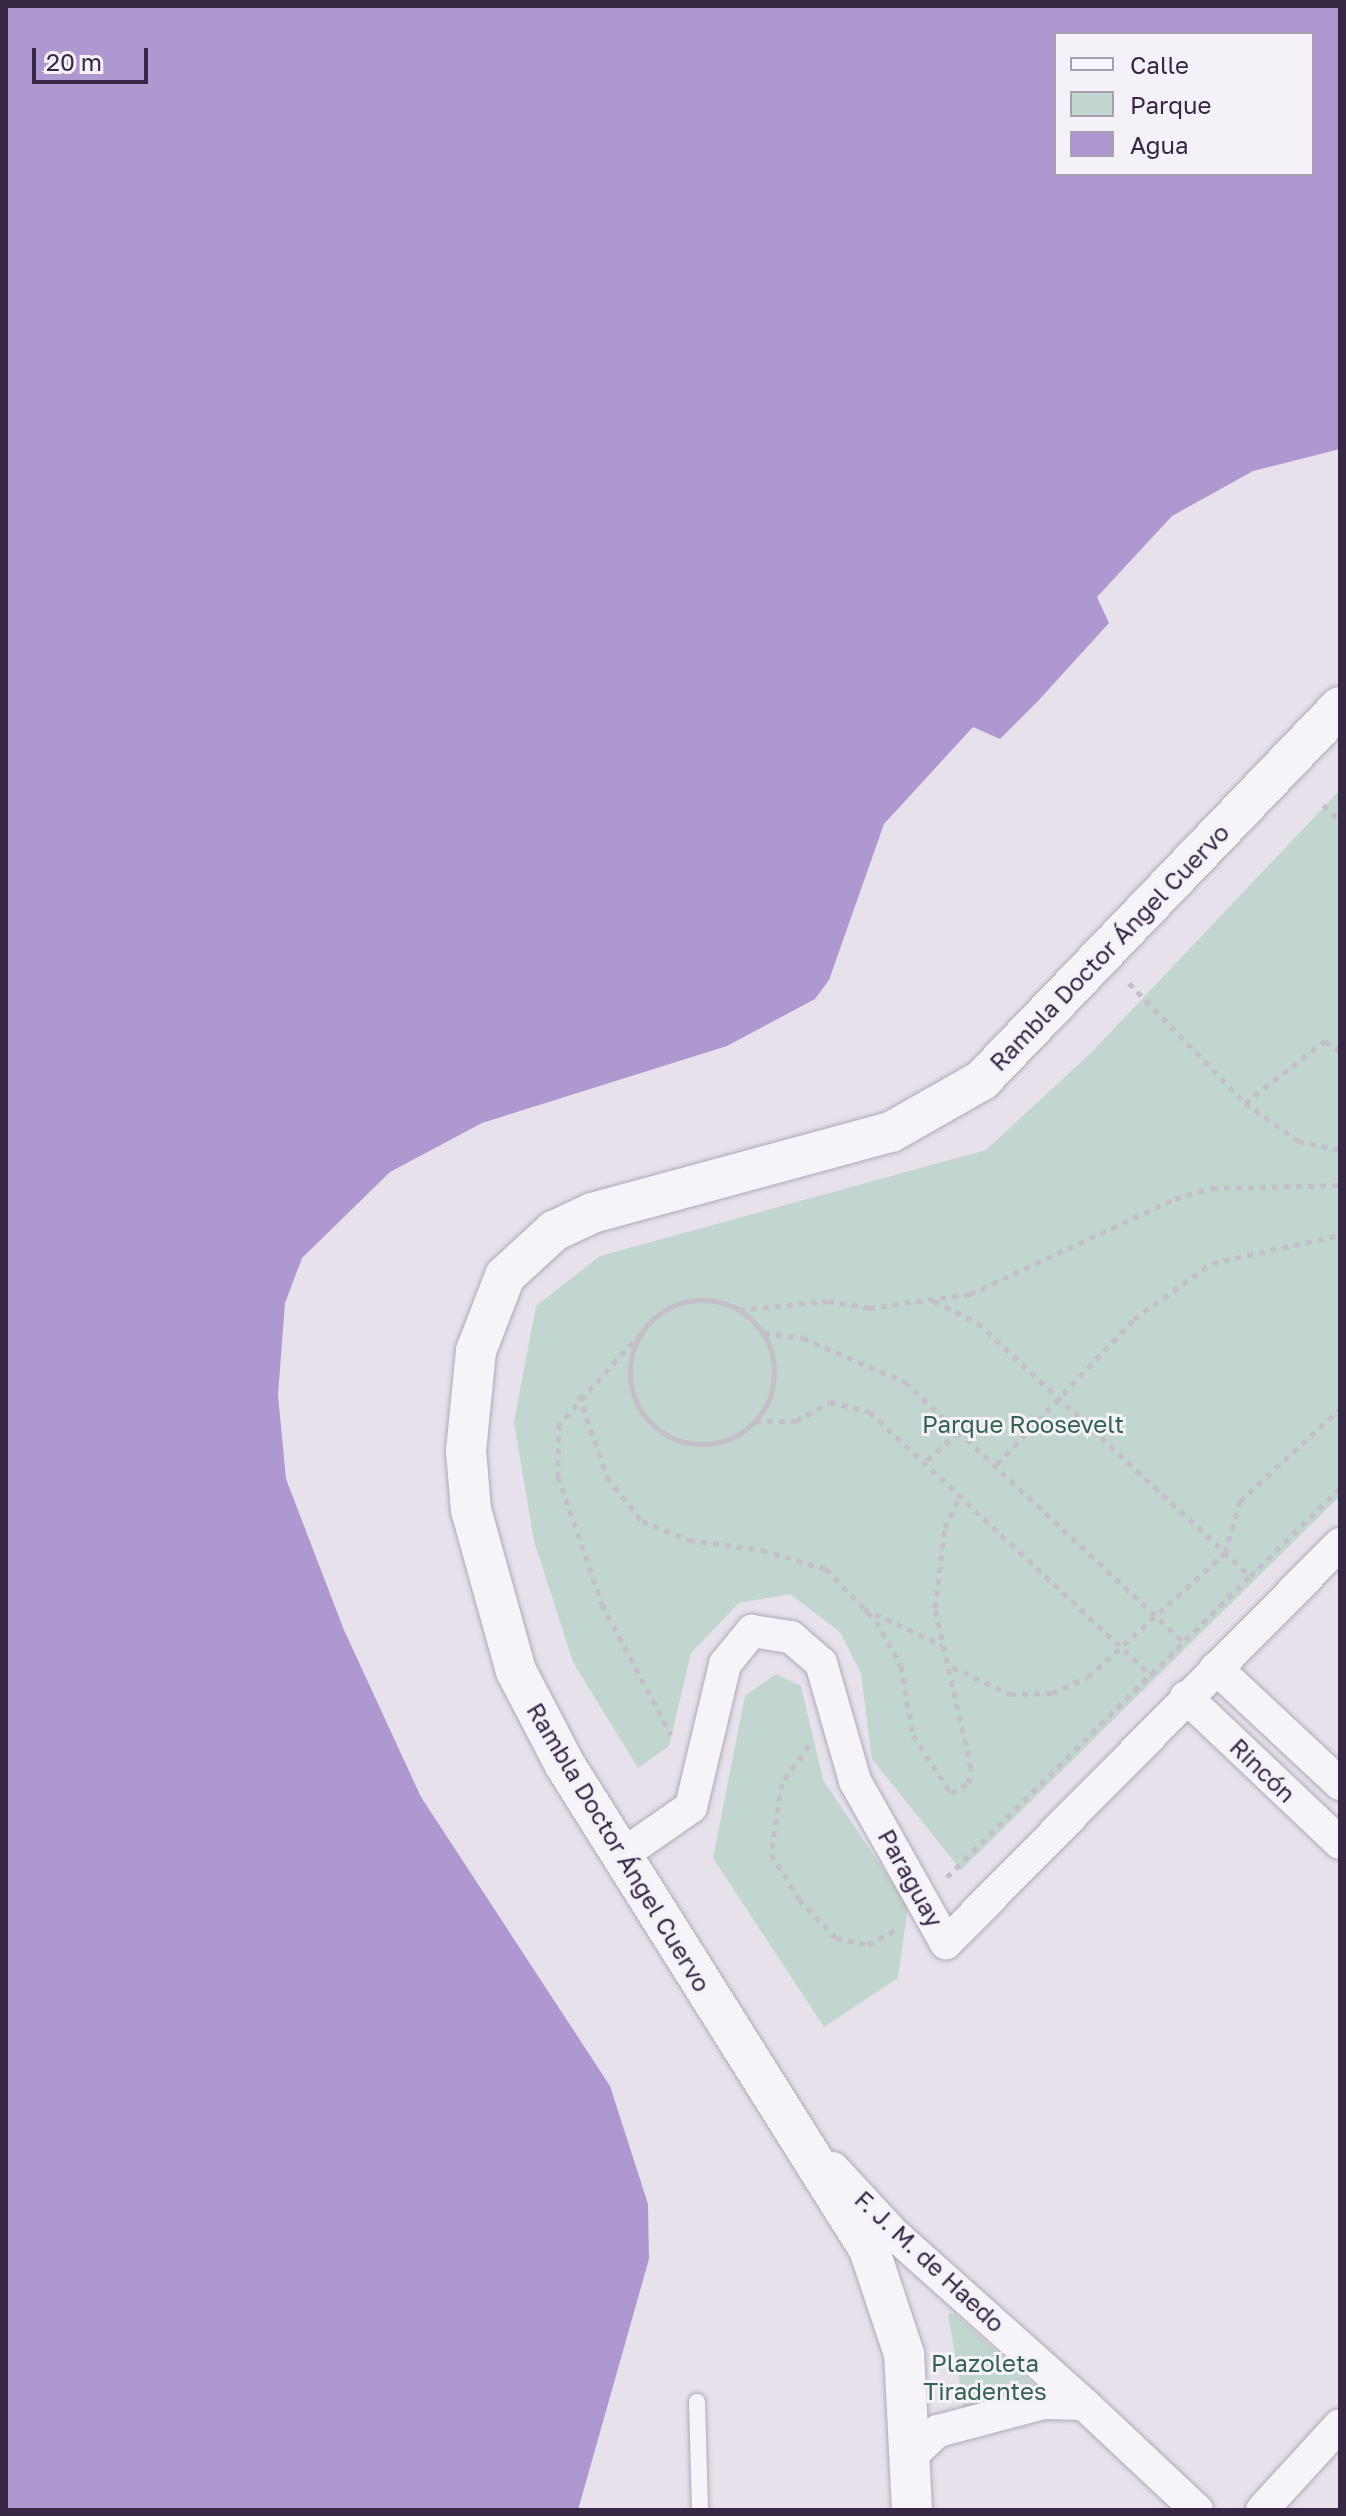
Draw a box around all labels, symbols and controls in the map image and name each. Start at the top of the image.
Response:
scale bar [36,32,152,82]
legend [1054,32,1314,176]
text: 20 m [46,47,102,76]
text: Calle [1130,50,1189,79]
text: Parque [1130,90,1211,119]
text: Agua [1130,130,1189,159]
street label: Rambla Doctor Ángel Cuervo [983,818,1235,1076]
park label: Parque Roosevelt [922,1410,1124,1438]
street label: Rambla Doctor Ángel Cuervo [521,1697,717,1997]
street label: Rincón [1224,1732,1302,1808]
street label: Paraguay [872,1824,950,1932]
street label: F. J. M. de Haedo [849,2184,1011,2338]
park label: Plazoleta Tiradentes [923,2349,1047,2405]

